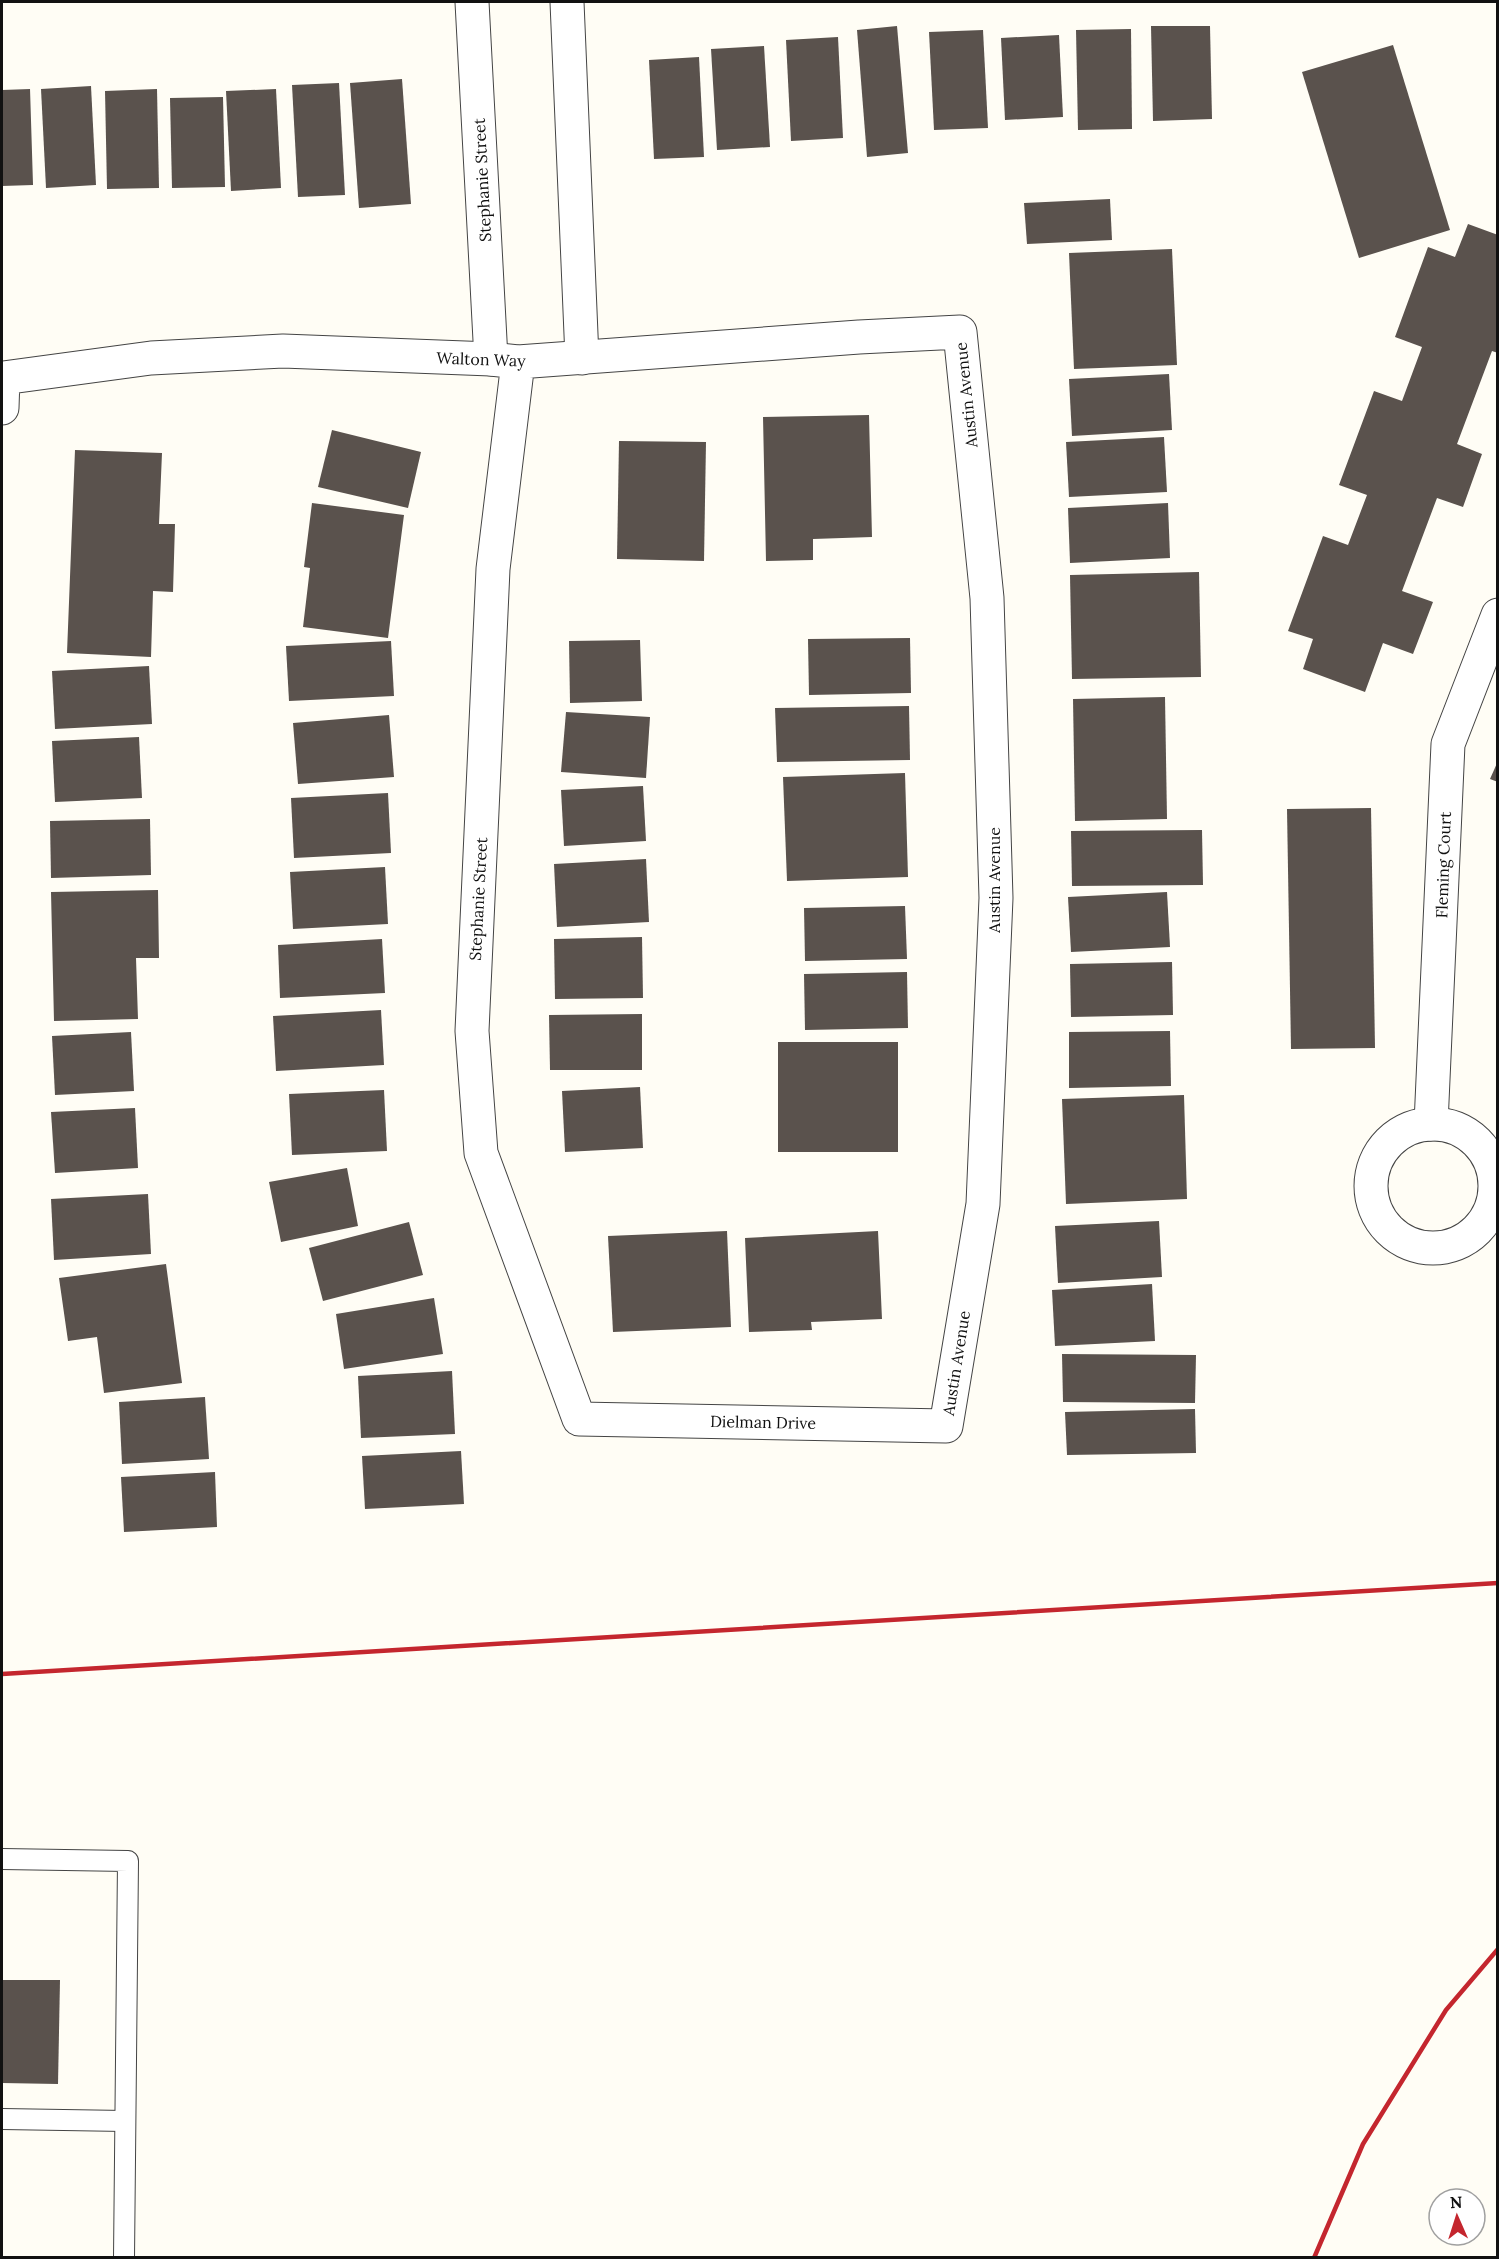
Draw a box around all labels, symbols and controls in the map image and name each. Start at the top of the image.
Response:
street label: Stephanie Street [469,117,495,242]
street label: Austin Avenue [950,341,982,450]
street label: Walton Way [436,347,526,371]
street label: Fleming Court [1431,811,1455,919]
street label: Austin Avenue [984,827,1004,934]
street label: Stephanie Street [465,836,491,961]
street label: Austin Avenue [938,1309,974,1418]
street label: Dielman Drive [710,1411,816,1433]
north arrow [1427,2187,1487,2247]
text: N [1450,2192,1463,2212]

